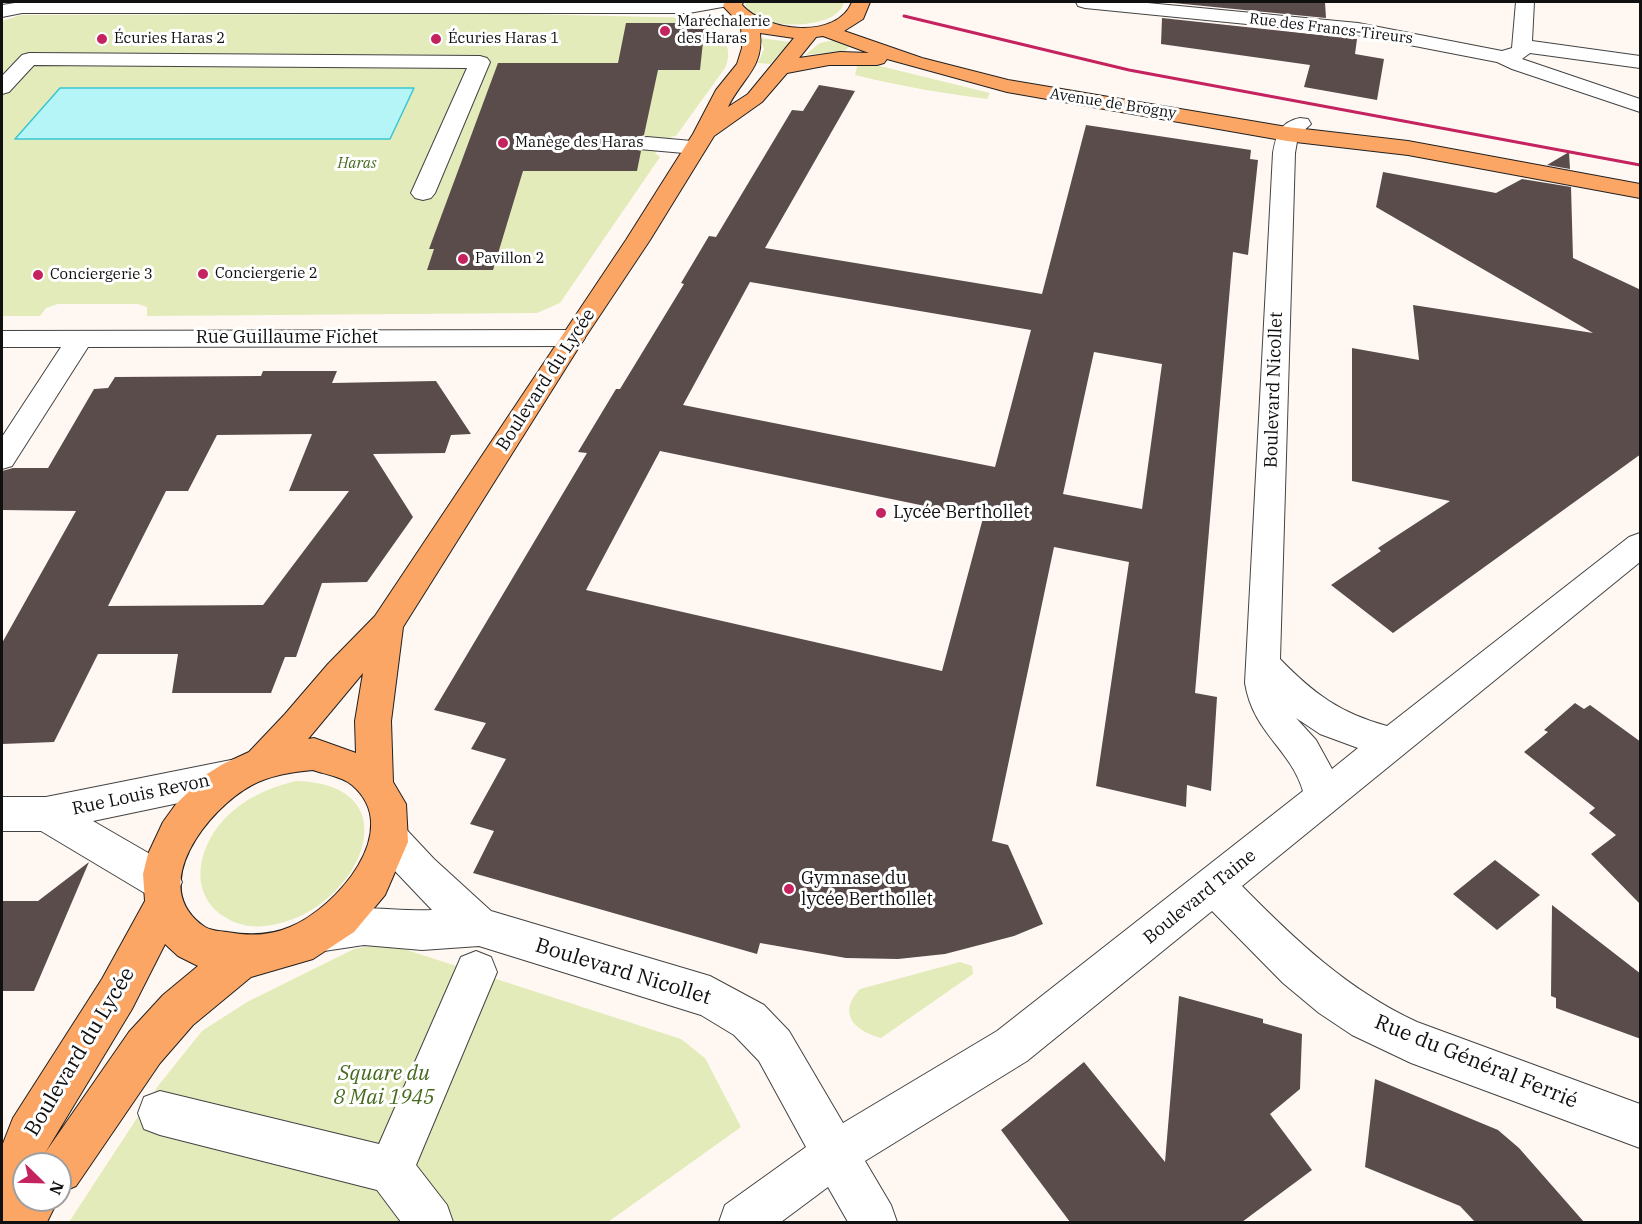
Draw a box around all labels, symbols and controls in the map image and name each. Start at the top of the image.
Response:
street label: Rue des Francs-Tireurs [1248,10,1414,48]
place label: Maréchalerie des Haras [677,13,770,48]
marker: Maréchalerie des Haras [658,24,672,38]
place label: Écuries Haras 2 [114,30,225,48]
place label: Écuries Haras 1 [448,30,559,48]
marker: Écuries Haras 2 [95,32,109,46]
marker: Écuries Haras 1 [429,32,443,46]
street label: Avenue de Brogny [1049,85,1177,123]
place label: Manège des Haras [515,134,644,152]
marker: Manège des Haras [496,136,510,150]
park label: Haras [338,155,376,173]
place label: Pavillon 2 [475,250,544,268]
marker: Pavillon 2 [456,252,470,266]
place label: Conciergerie 2 [215,265,318,283]
place label: Conciergerie 3 [50,266,153,284]
marker: Conciergerie 2 [196,267,210,281]
marker: Conciergerie 3 [31,268,45,282]
street label: Boulevard du Lycée [492,305,600,455]
street label: Boulevard Nicollet [1260,311,1288,469]
street label: Rue Guillaume Fichet [196,327,378,349]
place label: Lycée Berthollet [893,502,1030,524]
marker: Lycée Berthollet [874,506,888,520]
street label: Rue Louis Revon [70,770,212,820]
street label: Boulevard Taine [1139,845,1261,949]
place label: Gymnase du lycée Berthollet [801,868,933,910]
marker: Gymnase du lycée Berthollet [782,882,796,896]
street label: Boulevard Nicollet [532,933,714,1011]
street label: Boulevard du Lycée [20,963,140,1141]
street label: Rue du Général Ferrié [1371,1010,1581,1114]
park label: Square du 8 Mai 1945 [333,1061,435,1111]
north arrow [12,1152,72,1212]
text: N [45,1179,68,1198]

